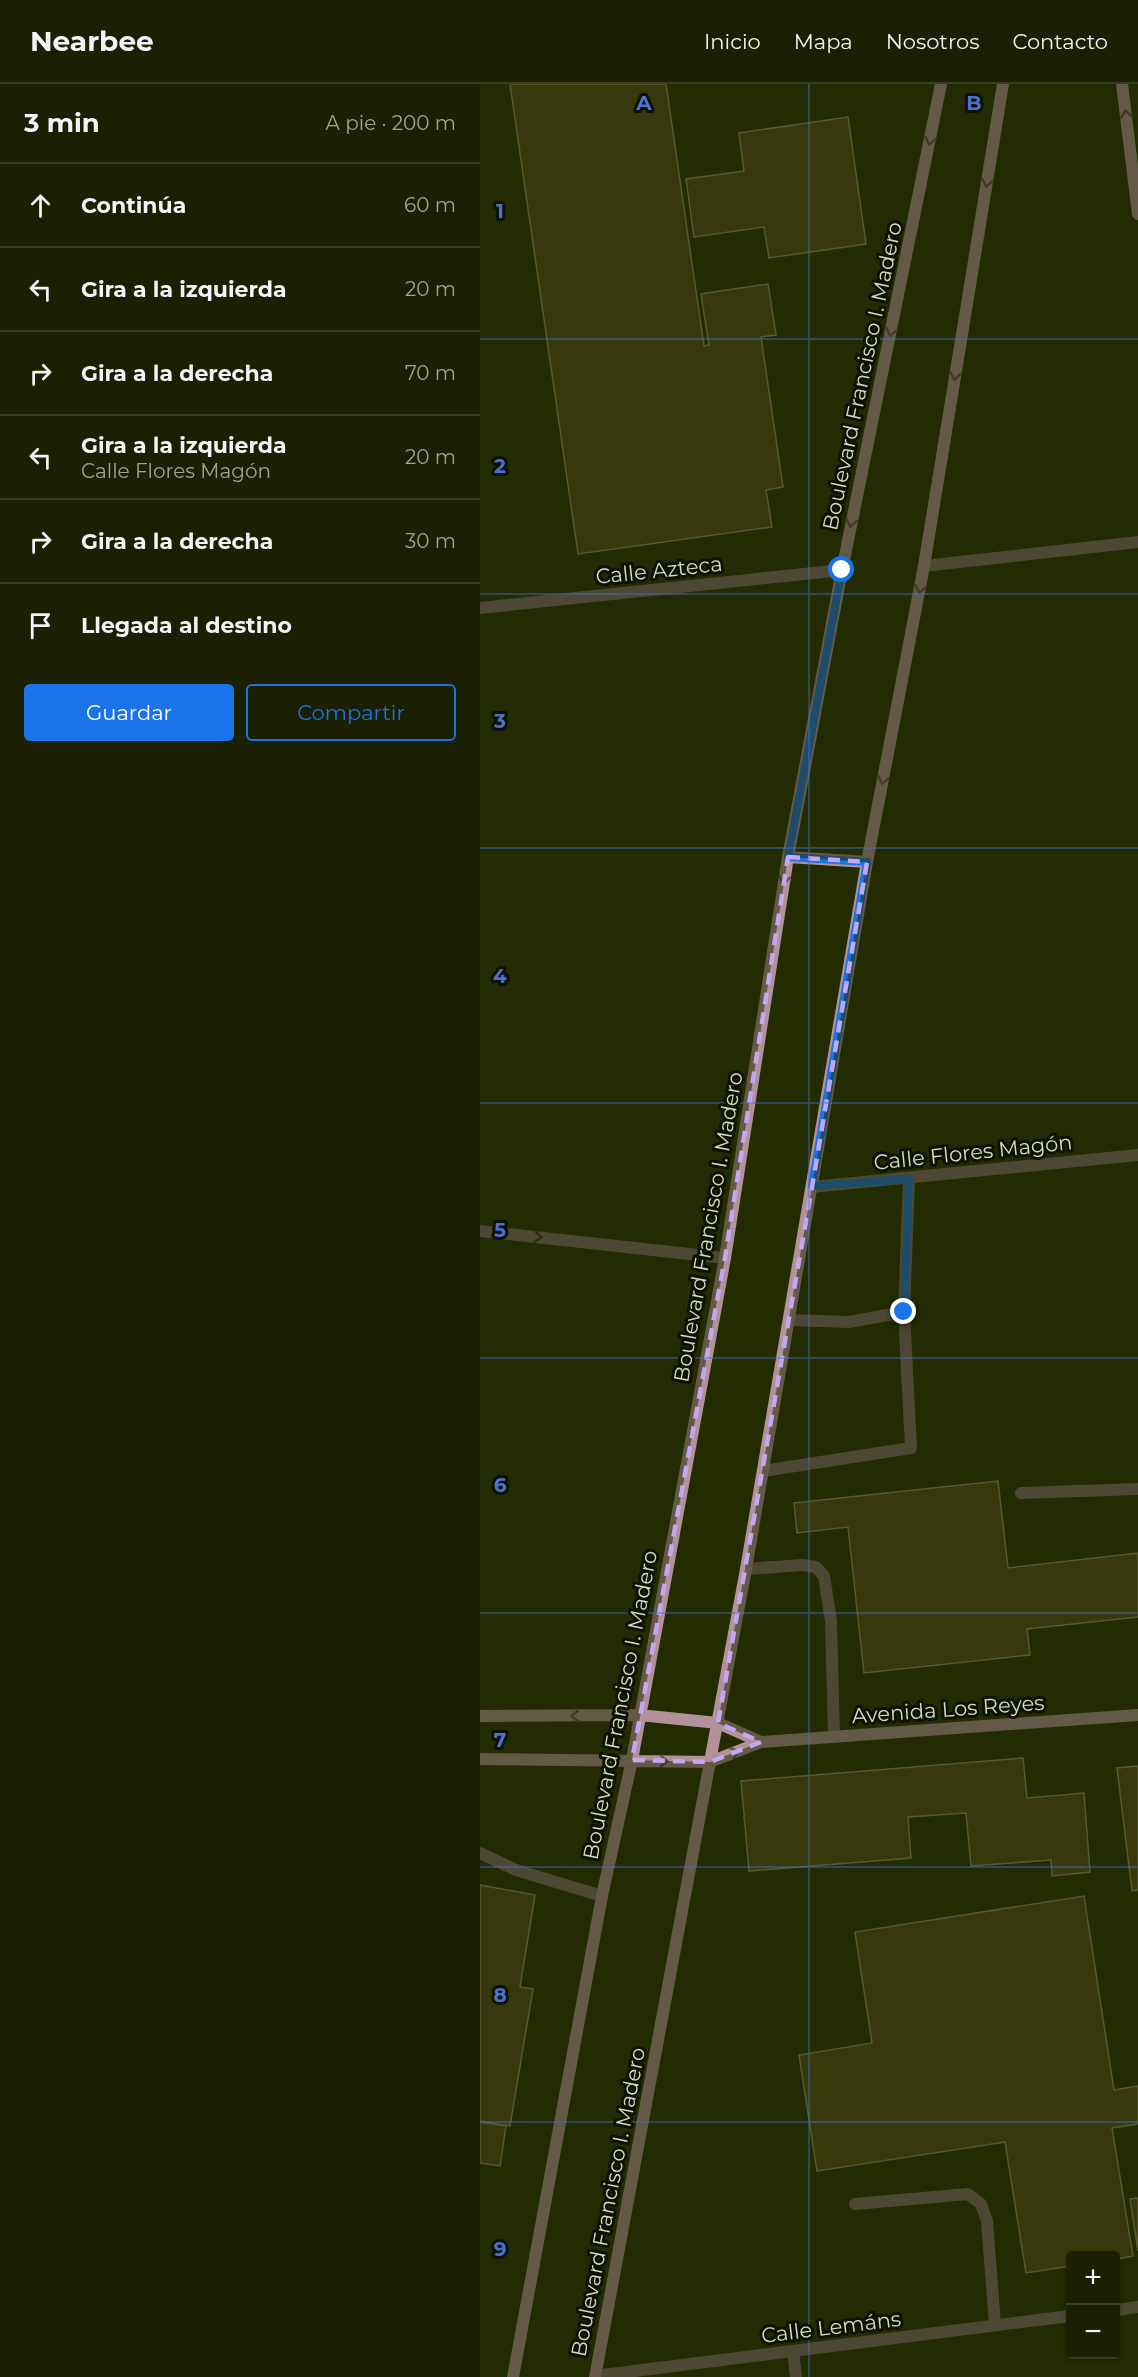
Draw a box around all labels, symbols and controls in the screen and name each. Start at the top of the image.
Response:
text: Nearbee [30,24,154,58]
text: Inicio [704,29,761,54]
text: Mapa [794,29,853,54]
text: Nosotros [886,29,979,54]
text: Contacto [1012,29,1108,54]
text: A [635,91,652,115]
text: B [966,91,982,115]
text: 3 min [24,107,100,139]
one-way arrow [1120,110,1133,119]
text: A pie · 200 m [326,111,456,135]
one-way arrow [924,136,937,146]
one-way arrow [981,178,994,188]
icon: ahead [24,189,57,222]
text: Continúa [81,192,186,219]
text: 60 m [404,193,456,217]
text: 1 [496,199,504,223]
street label: Boulevard Francisco I. Madero [817,220,907,532]
icon: left [24,273,57,306]
text: Gira a la izquierda [81,276,287,303]
text: 20 m [405,277,456,301]
one-way arrow [885,327,898,337]
icon: right [24,357,57,390]
text: Gira a la derecha [81,360,273,387]
text: 70 m [405,361,456,385]
one-way arrow [950,371,962,380]
text: Gira a la izquierda [81,432,287,459]
icon: left [24,441,57,474]
text: 20 m [405,445,456,469]
text: 2 [494,454,506,478]
text: Calle Flores Magón [81,459,271,483]
one-way arrow [845,518,858,528]
icon: right [24,525,57,558]
text: Gira a la derecha [81,528,273,555]
text: 30 m [405,529,456,553]
street label: Calle Azteca [594,551,724,589]
route start [828,556,854,582]
one-way arrow [914,583,927,593]
icon: arrive [24,609,57,642]
text: Llegada al destino [81,612,292,639]
button: Guardar [24,684,234,741]
button: Compartir [246,684,456,741]
text: 3 [493,709,506,733]
one-way arrow [877,775,890,785]
one-way arrow [779,876,791,885]
text: 4 [493,964,507,988]
street label: Boulevard Francisco I. Madero [668,1070,748,1384]
street label: Calle Flores Magón [872,1129,1074,1175]
text: 5 [494,1218,506,1242]
one-way arrow [534,1230,543,1243]
route end [890,1298,916,1324]
text: 6 [494,1473,507,1497]
street label: Boulevard Francisco I. Madero [578,1548,662,1862]
street label: Avenida Los Reyes [851,1690,1045,1728]
one-way arrow [571,1710,580,1722]
text: 7 [494,1728,506,1752]
one-way arrow [729,1747,740,1759]
one-way arrow [660,1755,669,1768]
text: 8 [493,1983,507,2007]
street label: Boulevard Francisco I. Madero [566,2045,650,2359]
text: 9 [494,2237,506,2261]
map controls [1066,2251,1120,2359]
button: + [1066,2251,1120,2305]
button: − [1066,2305,1120,2359]
street label: Calle Lemáns [760,2306,902,2348]

